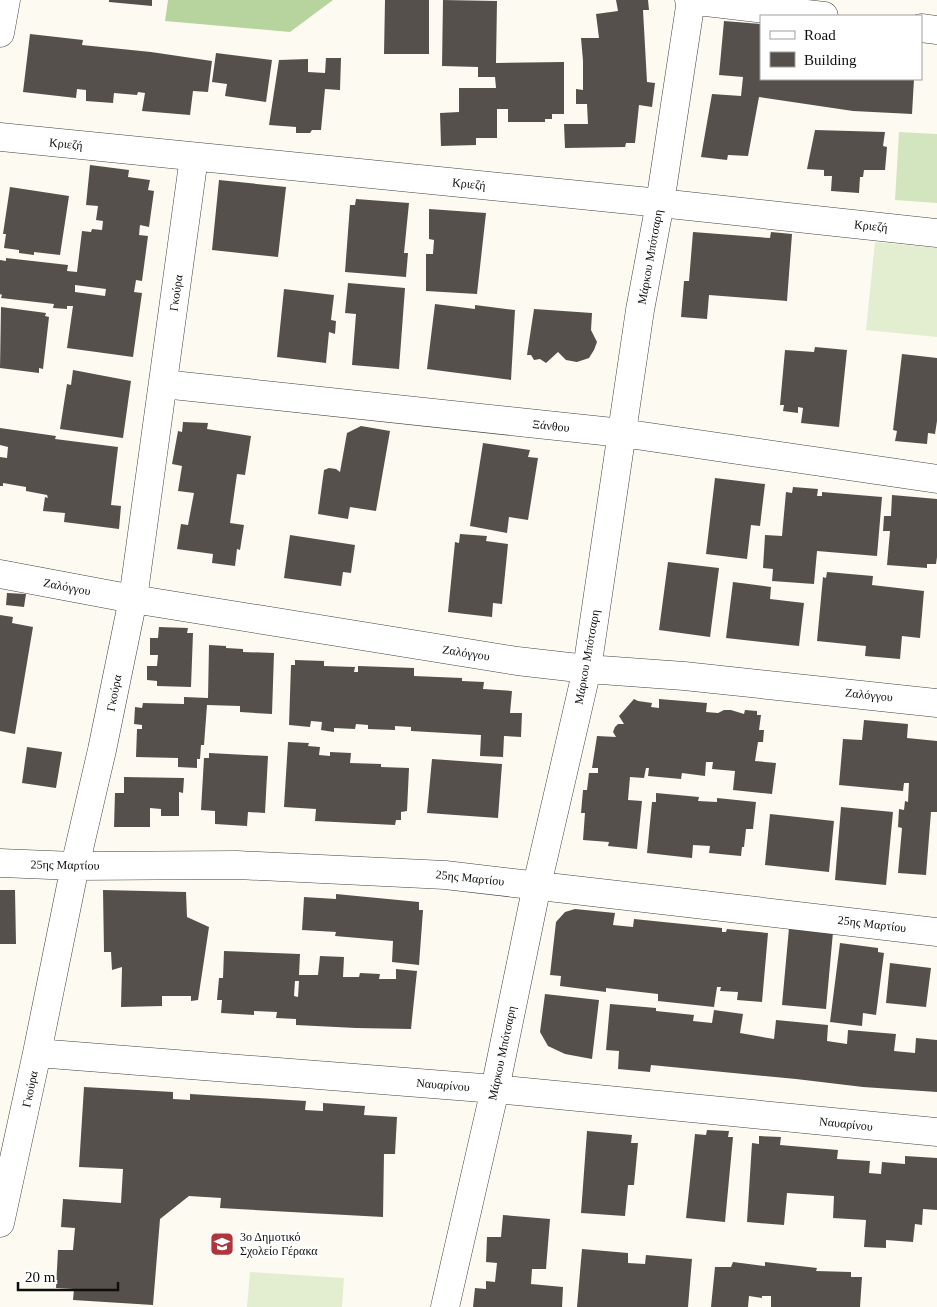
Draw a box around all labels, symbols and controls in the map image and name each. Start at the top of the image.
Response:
legend [760,15,922,80]
text: Road [804,27,836,43]
text: Building [804,52,857,68]
street label: Κριεζή [49,135,83,153]
street label: Κριεζή [452,175,486,193]
street label: Μάρκου Μπότσαρη [635,208,665,306]
street label: Κριεζή [854,217,888,235]
street label: Γκούρα [166,273,186,312]
street label: Ξάνθου [532,417,570,435]
street label: Ζαλόγγου [42,576,92,598]
street label: Μάρκου Μπότσαρη [572,608,602,706]
street label: Ζαλόγγου [441,642,491,664]
street label: Γκούρα [104,673,125,712]
street label: Ζαλόγγου [844,686,894,704]
street label: 25ης Μαρτίου [30,857,100,873]
street label: 25ης Μαρτίου [435,867,505,889]
street label: 25ης Μαρτίου [837,913,907,935]
street label: Μάρκου Μπότσαρη [485,1004,519,1102]
street label: Γκούρα [19,1069,41,1109]
street label: Ναυαρίνου [416,1076,470,1094]
street label: Ναυαρίνου [819,1114,874,1134]
place label: 3ο Δημοτικό Σχολείο Γέρακα [240,1230,318,1258]
school or university icon: 3ο Δημοτικό Σχολείο Γέρακα [209,1231,235,1257]
scale bar [18,1260,118,1292]
text: 20 m [25,1269,56,1285]

